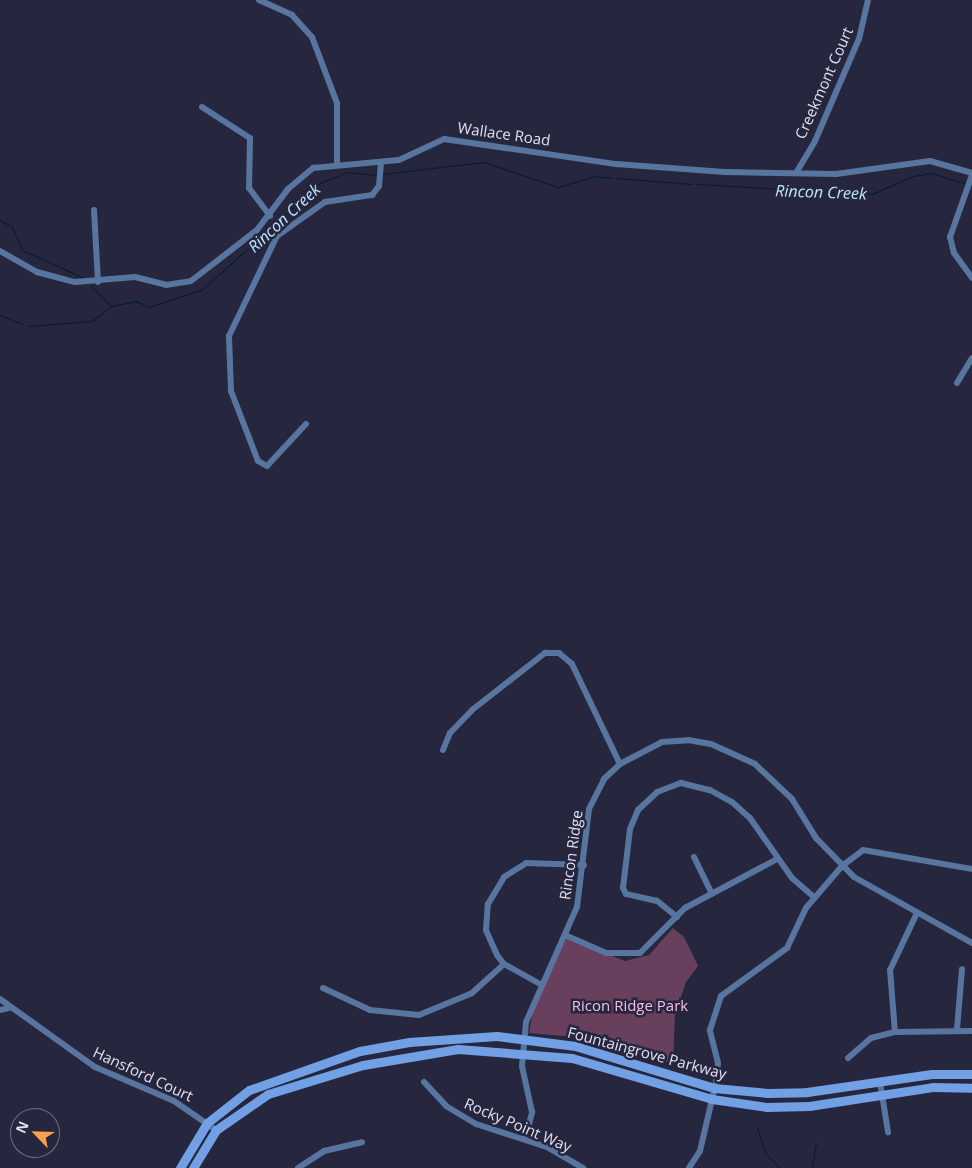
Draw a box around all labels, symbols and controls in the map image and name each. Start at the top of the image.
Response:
street label: Creekmont Court [791,24,857,142]
street label: Wallace Road [457,119,551,149]
water label: Rincon Creek [244,180,324,256]
water label: Rincon Creek [775,181,867,203]
street label: Rincon Ridge [556,809,586,901]
park label: Ricon Ridge Park [572,997,688,1015]
street label: Fountaingrove Parkway [566,1023,728,1083]
street label: Hansford Court [90,1043,196,1105]
street label: Rocky Point Way [462,1094,574,1156]
north arrow [10,1108,60,1158]
text: N [11,1118,33,1136]

